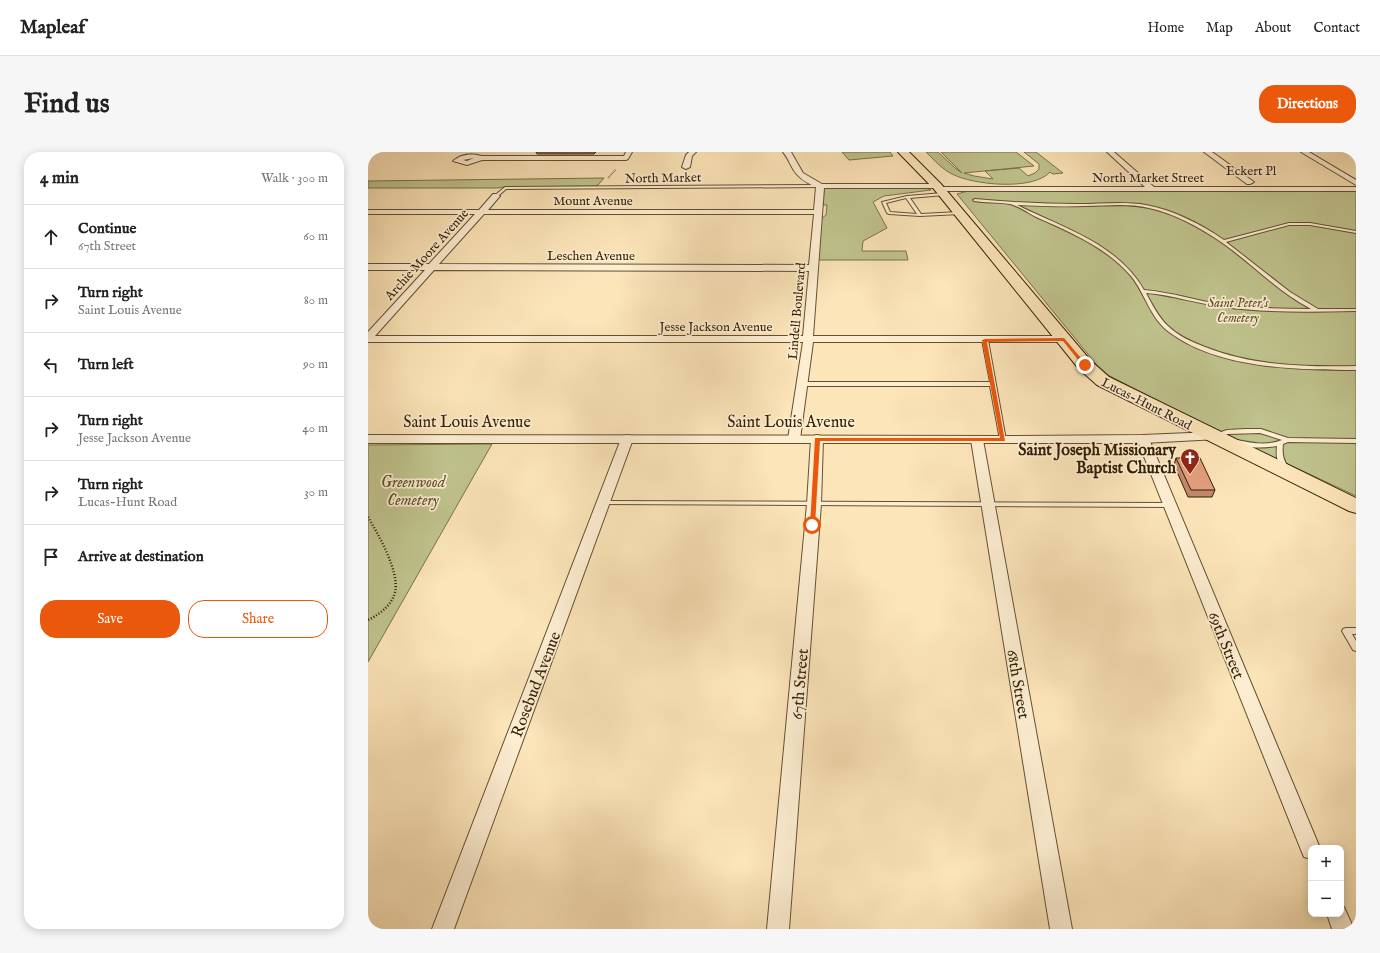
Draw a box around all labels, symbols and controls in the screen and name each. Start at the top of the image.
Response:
text: Mapleaf [20,16,85,40]
text: Home [1148,19,1184,37]
text: Map [1206,19,1233,37]
text: About [1255,19,1291,37]
text: Contact [1313,19,1360,37]
button: Directions [1259,85,1356,123]
text: Find us [24,87,110,122]
street label: Eckert Pl [1226,163,1277,180]
text: 4 min [40,168,79,189]
street label: North Market [625,169,702,188]
text: Walk · 300 m [261,170,328,187]
street label: North Market Street [1092,170,1204,187]
street label: Mount Avenue [553,193,633,210]
street label: Archie Moore Avenue [381,206,473,305]
text: Continue [78,219,136,238]
icon: ahead [40,226,62,248]
text: 60 m [303,228,328,245]
text: 67th Street [78,238,136,255]
street label: Leschen Avenue [547,248,635,265]
street label: Lindell Boulevard [785,262,810,360]
text: Turn right [78,283,143,302]
icon: right [40,290,62,312]
text: 80 m [304,292,328,309]
park label: Saint Peter's Cemetery [1207,295,1269,327]
text: Saint Louis Avenue [78,302,182,319]
street label: Jesse Jackson Avenue [657,319,773,336]
icon: left [40,354,62,376]
text: Turn left [78,355,134,374]
text: 90 m [303,356,328,373]
route end [1076,356,1094,374]
street label: Lucas-Hunt Road [1098,374,1194,434]
text: Turn right [78,411,143,430]
street label: Saint Louis Avenue [403,413,531,433]
street label: Saint Louis Avenue [727,413,855,433]
icon: right [40,418,62,440]
text: 40 m [302,420,328,437]
text: Jesse Jackson Avenue [78,430,191,447]
place label: Saint Joseph Missionary Baptist Church [1018,441,1177,479]
church icon: Saint Joseph Missionary Baptist Church [1179,447,1201,475]
park label: Greenwood Cemetery [381,473,447,511]
text: Turn right [78,475,143,494]
icon: right [40,482,62,504]
text: 30 m [304,484,328,501]
text: Lucas-Hunt Road [78,494,177,511]
route start [803,516,821,534]
icon: arrive [40,546,62,568]
text: Arrive at destination [78,547,204,566]
button: Save [40,600,180,638]
button: Share [188,600,328,638]
street label: 69th Street [1203,609,1248,683]
street label: Rosebud Avenue [508,629,566,740]
street label: 67th Street [788,647,814,721]
street label: 68th Street [1001,648,1033,721]
map controls [1308,845,1344,917]
button: + [1308,845,1344,881]
button: − [1308,881,1344,917]

